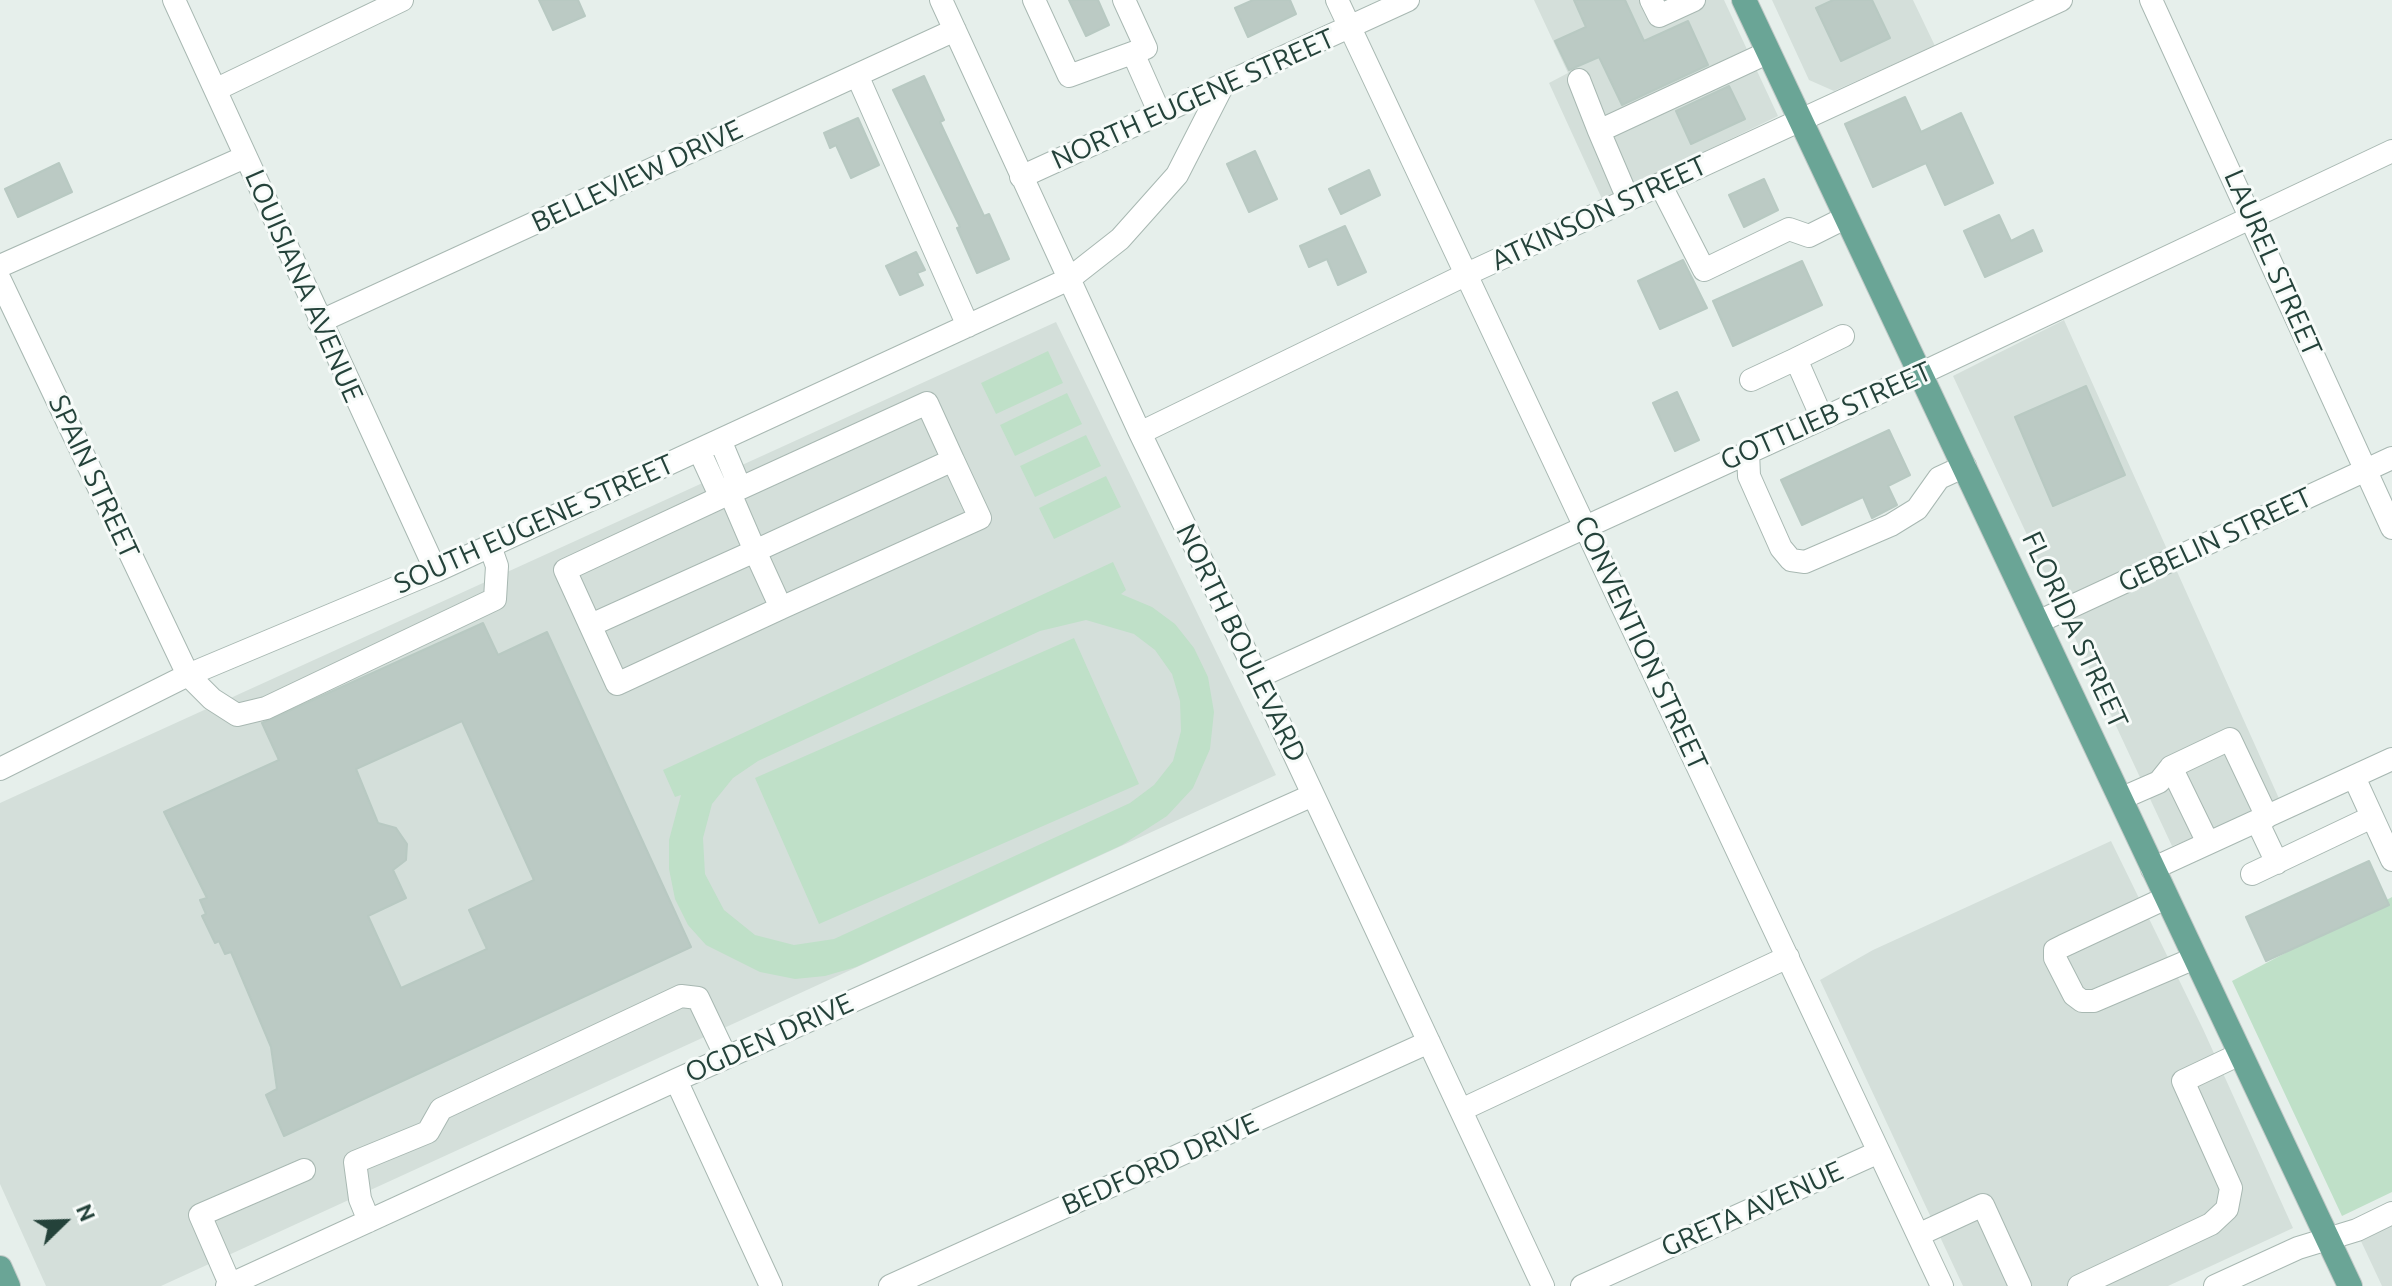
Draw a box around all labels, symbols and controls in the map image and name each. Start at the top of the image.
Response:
street label: NORTH EUGENE STREET [1046,21,1340,177]
street label: BELLEVIEW DRIVE [526,112,748,240]
street label: ATKINSON STREET [1486,148,1712,278]
street label: LOUISIANA AVENUE [238,164,370,408]
street label: LAUREL STREET [2217,164,2329,362]
street label: GOTTLIEB STREET [1715,354,1937,478]
street label: SPAIN STREET [41,390,147,564]
street label: SOUTH EUGENE STREET [389,447,679,601]
street label: GEBELIN STREET [2113,480,2317,600]
street label: CONVENTION STREET [1567,510,1715,776]
street label: NORTH BOULEVARD [1169,518,1313,768]
street label: FLORIDA STREET [2015,526,2135,734]
street label: OGDEN DRIVE [680,986,858,1090]
street label: BEDFORD DRIVE [1057,1106,1263,1222]
street label: GRETA AVENUE [1656,1154,1848,1264]
north arrow [24,1182,104,1262]
text: N [72,1200,101,1225]

